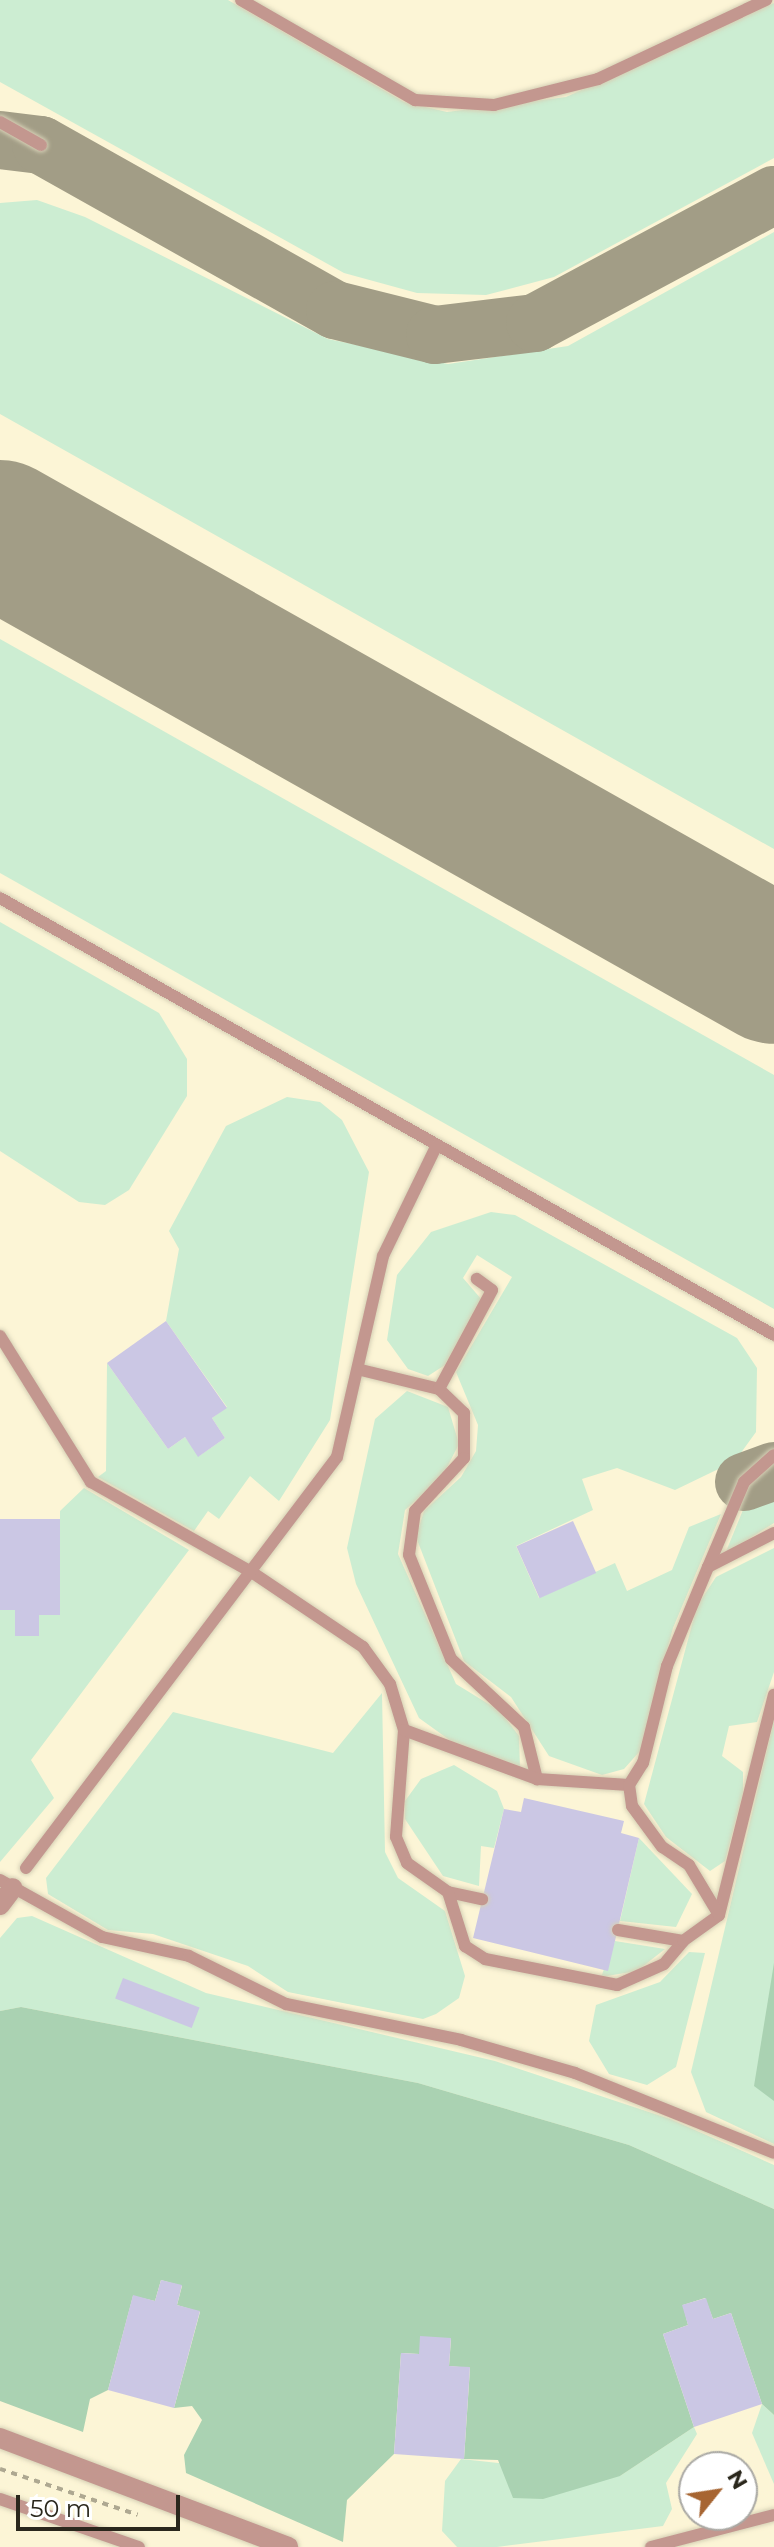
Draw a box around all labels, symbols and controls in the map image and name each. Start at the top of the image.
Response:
north arrow [678,2451,758,2531]
text: N [721,2465,754,2494]
scale bar [20,2479,184,2529]
text: 50 m [30,2494,91,2523]

